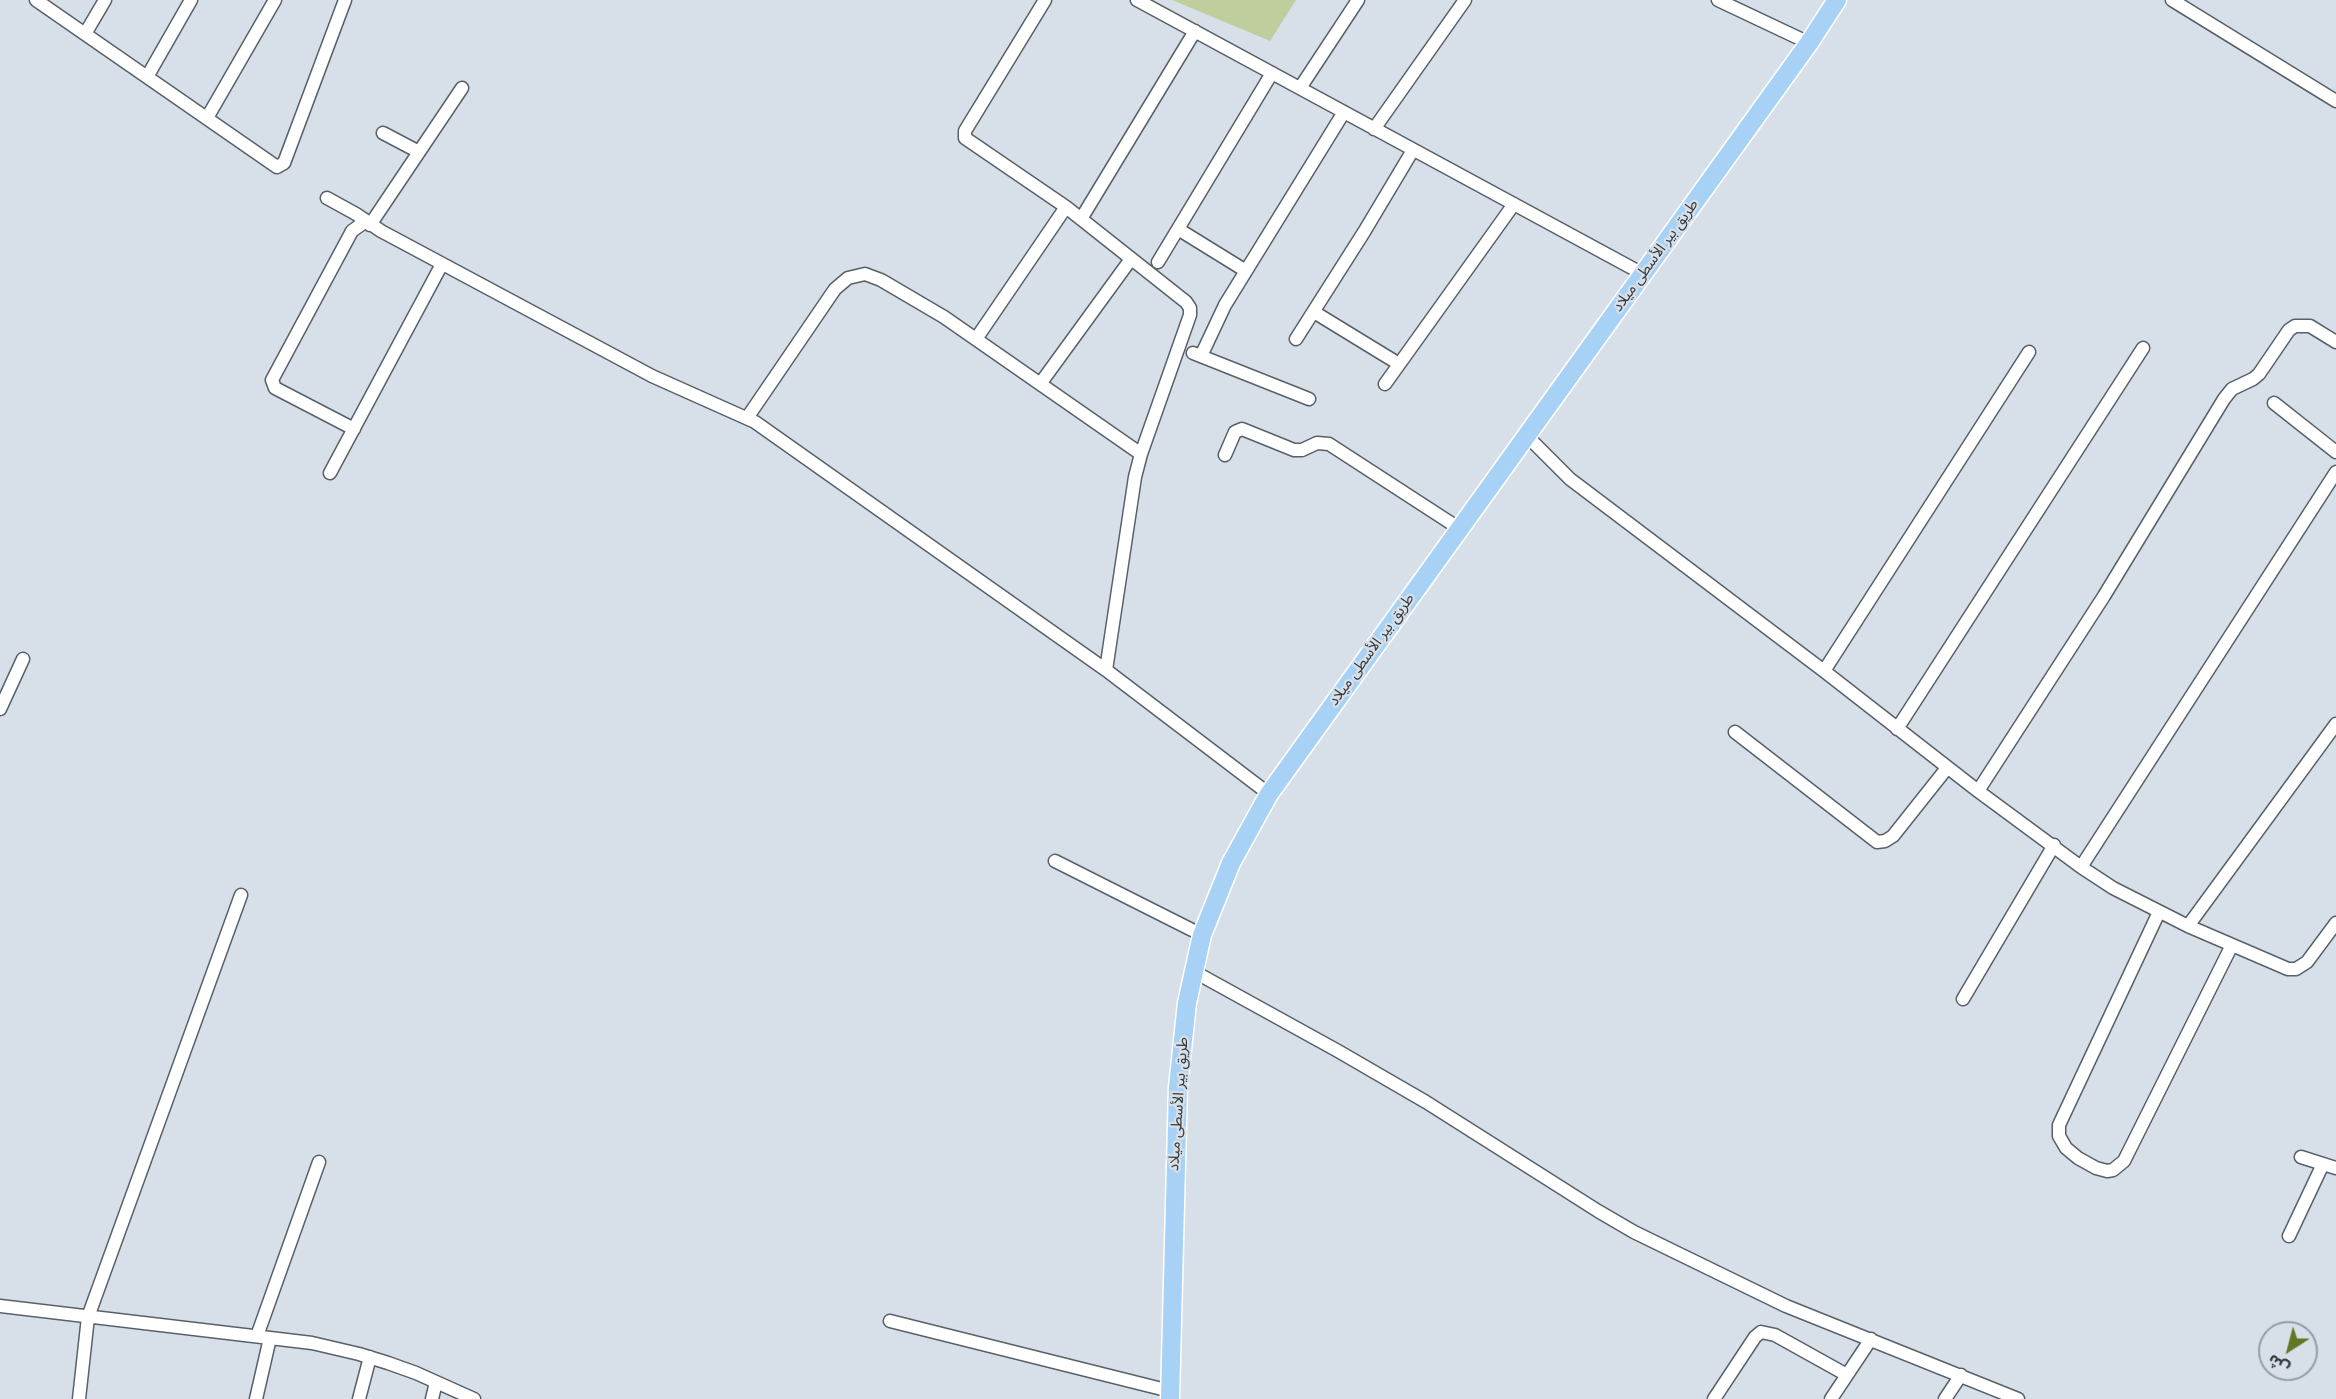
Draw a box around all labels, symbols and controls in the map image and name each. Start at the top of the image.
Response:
street label: طريق بير الأسطى ميلاد [1609,196,1703,316]
street label: طريق بير الأسطى ميلاد [1325,590,1419,710]
street label: طريق بير الأسطى ميلاد [1165,1036,1193,1172]
north arrow [2258,1321,2318,1381]
text: ش [2264,1350,2293,1378]

